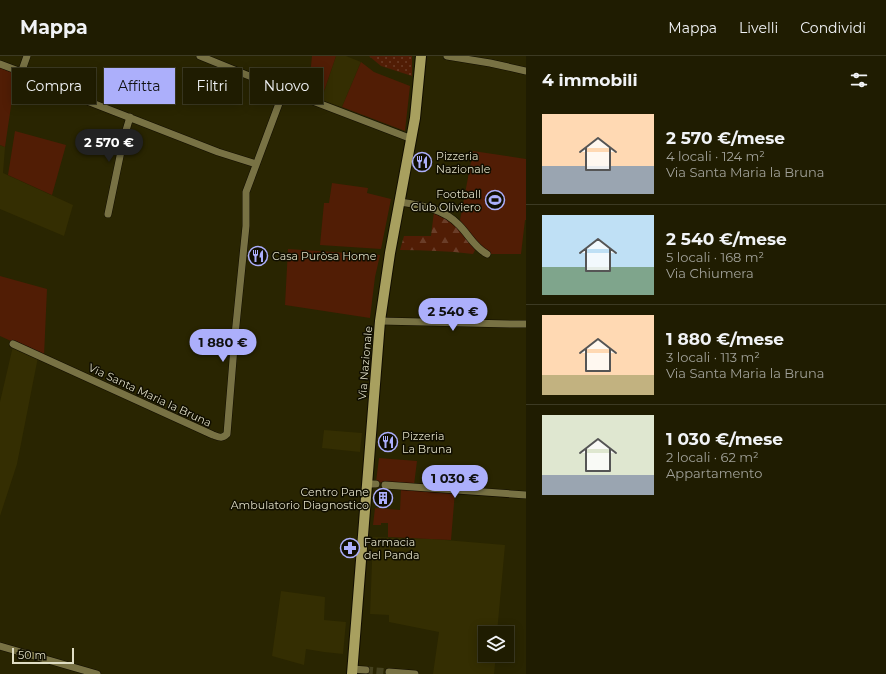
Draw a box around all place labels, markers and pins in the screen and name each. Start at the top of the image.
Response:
pin: 2 570 € [72,129,146,163]
place label: Pizzeria Nazionale [436,149,491,176]
restaurant icon: Pizzeria Nazionale [411,151,433,173]
place label: Football Club Oliviero [411,187,481,214]
sports icon: Football Club Oliviero [484,189,506,211]
restaurant icon: Casa Puròsa Home [247,245,269,267]
place label: Casa Puròsa Home [272,249,377,263]
pin: 2 540 € [416,298,490,332]
pin: 1 880 € [186,329,260,363]
place label: Pizzeria La Bruna [402,429,452,456]
restaurant icon: Pizzeria La Bruna [377,431,399,453]
pin: 1 030 € [418,465,492,499]
place label: Centro Pane Ambulatorio Diagnostico [231,485,369,512]
building icon: Centro Pane Ambulatorio Diagnostico [372,487,394,509]
place label: Farmacia del Panda [364,535,420,562]
pharmacy icon: Farmacia del Panda [339,537,361,559]

